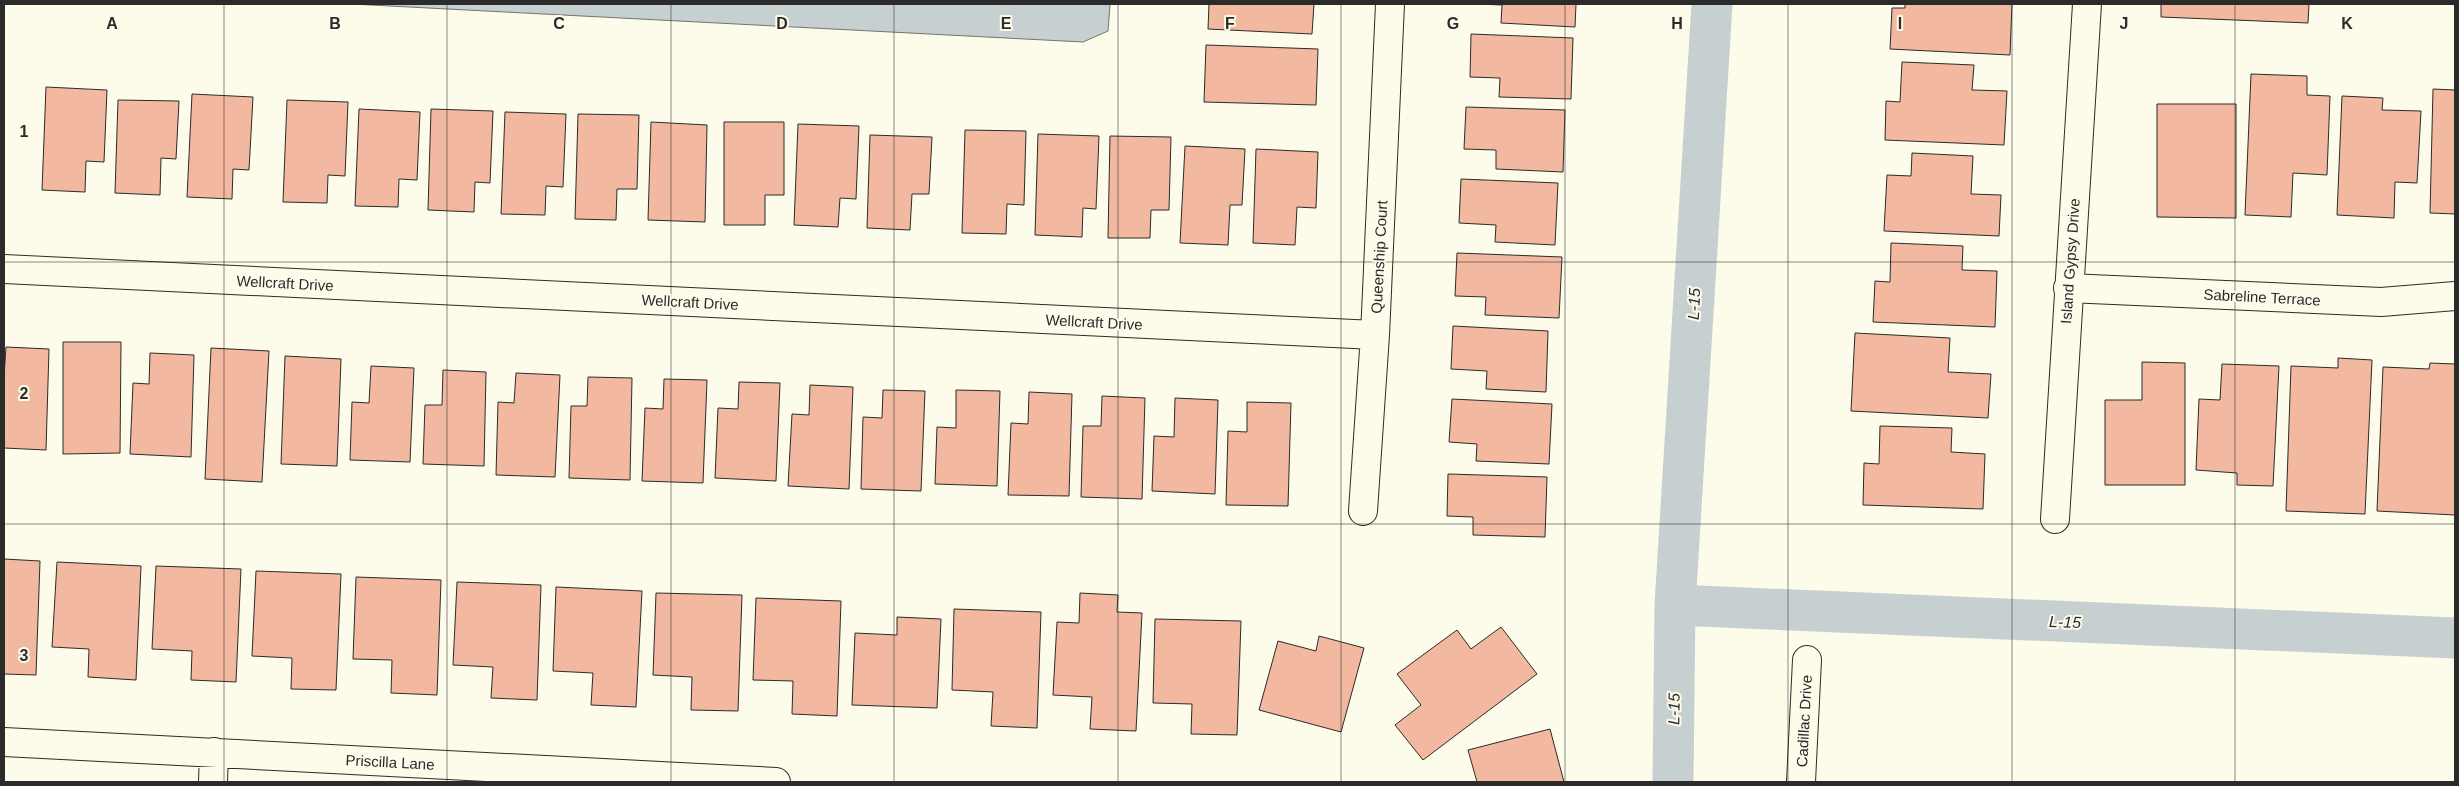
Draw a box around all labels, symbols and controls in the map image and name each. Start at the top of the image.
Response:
text: A [106,15,118,32]
text: B [329,15,341,32]
text: C [553,15,565,32]
text: D [776,15,788,32]
text: E [1001,15,1012,32]
text: F [1225,15,1235,32]
text: G [1447,15,1459,32]
text: H [1671,15,1683,32]
text: I [1898,15,1902,32]
text: J [2120,15,2128,32]
text: K [2341,15,2353,32]
text: 1 [20,123,29,140]
street label: Island Gypsy Drive [2057,198,2083,324]
street label: Queenship Court [1368,199,1390,314]
street label: Wellcraft Drive [236,272,334,294]
street label: Sabreline Terrace [2203,285,2321,309]
water label: L-15 [1685,287,1703,320]
street label: Wellcraft Drive [641,291,739,313]
street label: Wellcraft Drive [1045,311,1143,333]
text: 2 [20,385,29,402]
water label: L-15 [2049,613,2081,631]
text: 3 [20,647,29,664]
street label: Cadillac Drive [1793,674,1815,768]
water label: L-15 [1665,693,1683,725]
street label: Priscilla Lane [345,751,435,773]

